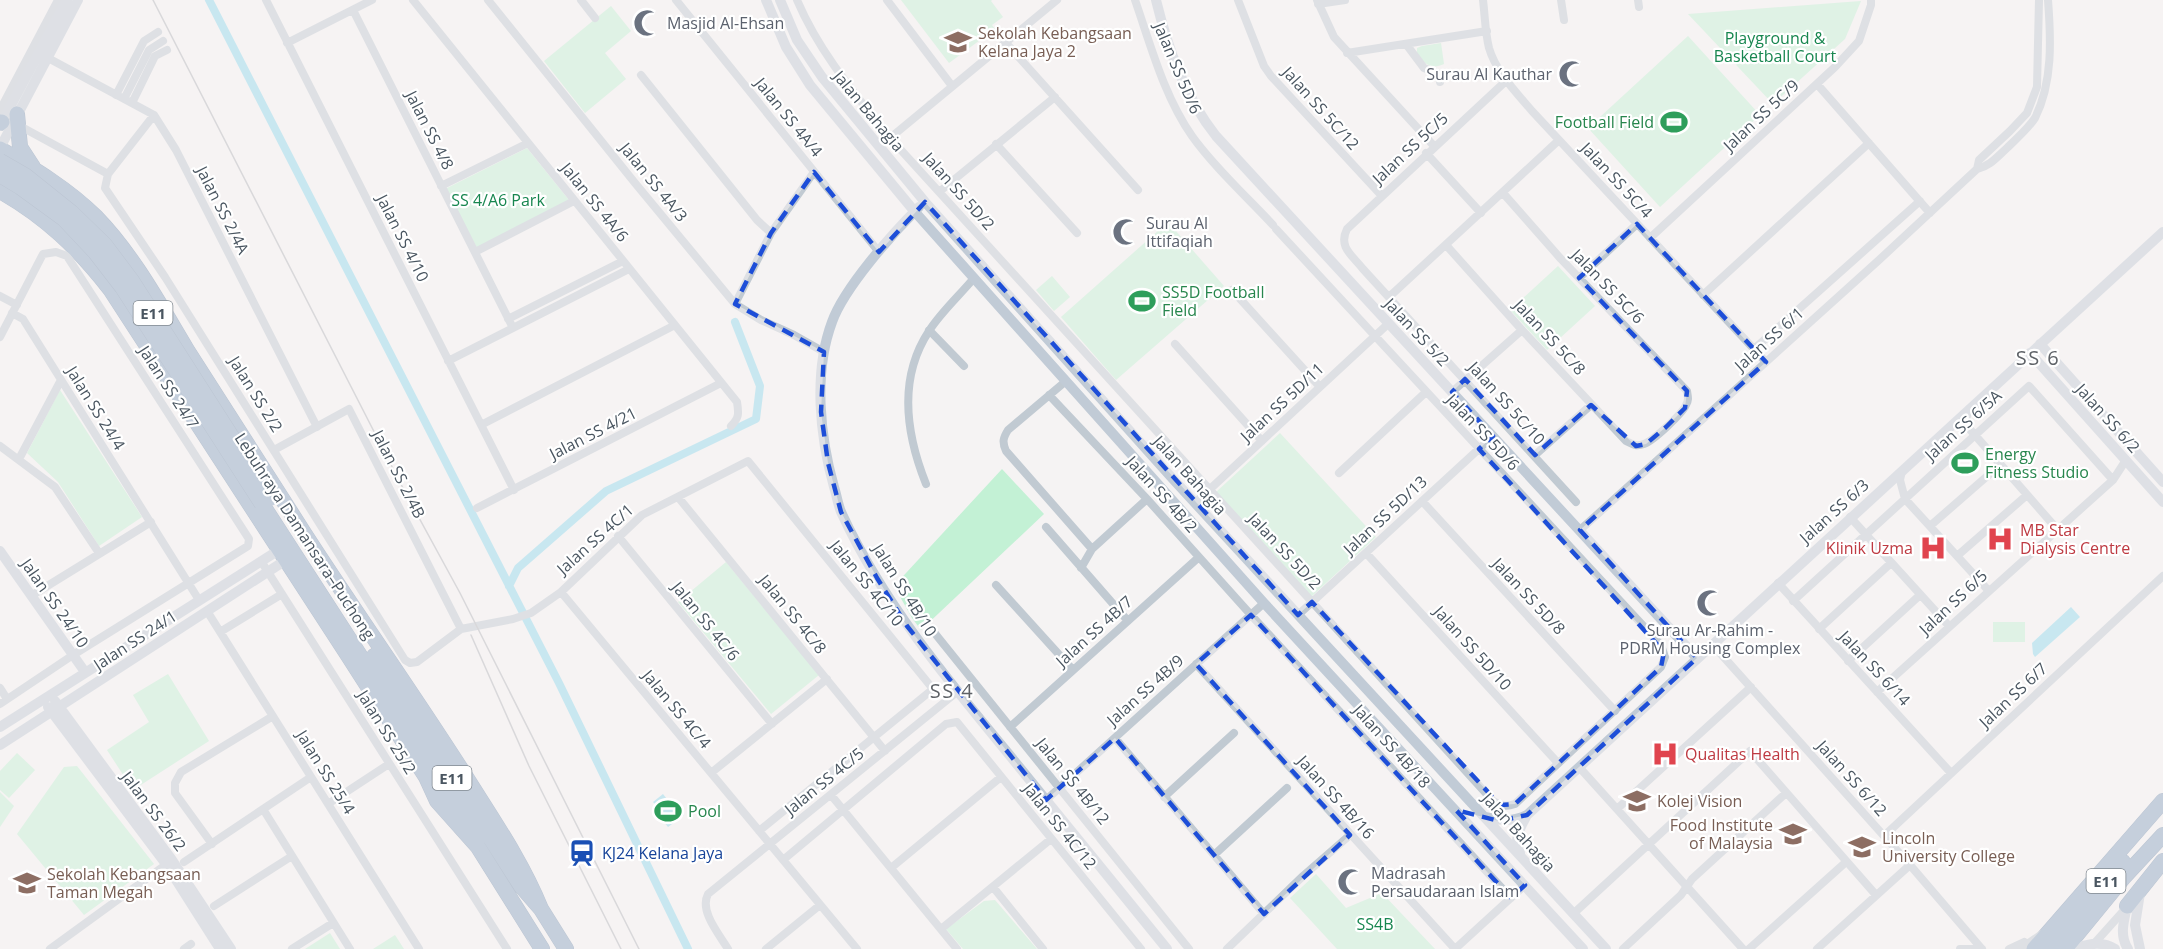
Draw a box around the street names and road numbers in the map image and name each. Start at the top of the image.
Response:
street label: Jalan SS 5D/6 [1148,17,1207,117]
street label: Jalan SS 5C/12 [1276,60,1364,154]
street label: Jalan Bahagia [827,64,909,156]
street label: Jalan SS 4A/4 [749,71,828,161]
street label: Jalan SS 5C/9 [1717,74,1804,157]
street label: Jalan SS 4/8 [400,85,459,173]
street label: Jalan SS 5C/5 [1366,107,1453,190]
street label: Jalan SS 4A/3 [614,136,693,226]
street label: Jalan SS 5C/4 [1575,136,1658,223]
street label: Jalan SS 5D/2 [917,146,1000,235]
street label: Jalan SS 4A/6 [555,156,634,246]
street label: Jalan SS 2/4A [190,160,255,259]
street label: Jalan SS 4/10 [371,189,434,285]
street label: Jalan SS 5C/6 [1565,242,1649,328]
street label: Jalan SS 5/2 [1378,292,1454,371]
street label: Jalan SS 5C/8 [1508,293,1591,380]
road number: E11 [134,301,172,325]
street label: Jalan SS 6/1 [1728,302,1808,377]
street label: Jalan SS 24/7 [133,339,204,433]
street label: Jalan SS 2/2 [223,350,288,436]
street label: Jalan SS 5C/10 [1462,355,1550,449]
street label: Jalan SS 5D/11 [1234,358,1329,448]
street label: Jalan SS 24/4 [60,360,131,454]
street label: Jalan SS 6/2 [2070,377,2145,457]
street label: Jalan SS 6/5A [1918,384,2007,467]
street label: Jalan SS 5D/6 [1440,387,1524,475]
street label: Jalan SS 4/21 [544,402,640,465]
street label: Jalan SS 2/4B [366,424,431,522]
street label: Lebuhraya Damansara–Puchong [230,428,380,644]
street label: Jalan Bahagia [1147,429,1232,519]
street label: Jalan SS 4B/2 [1120,449,1202,537]
street label: Jalan SS 5D/13 [1337,471,1432,561]
street label: Jalan SS 6/3 [1793,474,1873,549]
street label: Jalan SS 4C/1 [550,499,638,581]
street label: Jalan SS 5D/2 [1242,506,1326,594]
street label: Jalan SS 4C/10 [824,534,909,631]
street label: Jalan SS 4B/10 [867,538,942,641]
street label: Jalan SS 5D/8 [1486,551,1570,639]
street label: Jalan SS 24/10 [15,552,94,652]
street label: Jalan SS 6/5 [1913,565,1992,641]
street label: Jalan SS 4C/8 [753,568,832,658]
street label: Jalan SS 4C/6 [666,575,745,665]
street label: Jalan SS 4B/7 [1049,591,1137,673]
street label: Jalan SS 5D/10 [1428,599,1517,695]
street label: Jalan SS 24/1 [87,605,181,676]
street label: Jalan SS 6/14 [1833,624,1915,710]
street label: Jalan SS 4B/9 [1100,650,1188,732]
street label: Jalan SS 6/7 [1973,658,2052,734]
street label: Jalan SS 4C/4 [636,664,716,753]
street label: Jalan SS 25/2 [351,684,422,778]
street label: Jalan SS 4B/18 [1347,698,1435,793]
street label: Jalan SS 25/4 [290,724,361,818]
street label: Jalan SS 4B/12 [1030,732,1115,829]
street label: Jalan SS 6/12 [1811,734,1892,821]
street label: Jalan SS 4C/5 [778,742,868,821]
street label: Jalan SS 4B/16 [1291,749,1379,844]
street label: Jalan SS 26/2 [115,765,191,856]
road number: E11 [432,766,472,790]
street label: Jalan SS 4C/12 [1017,777,1102,874]
street label: Jalan Bahagia [1476,786,1561,876]
road number: E11 [2086,869,2126,893]

